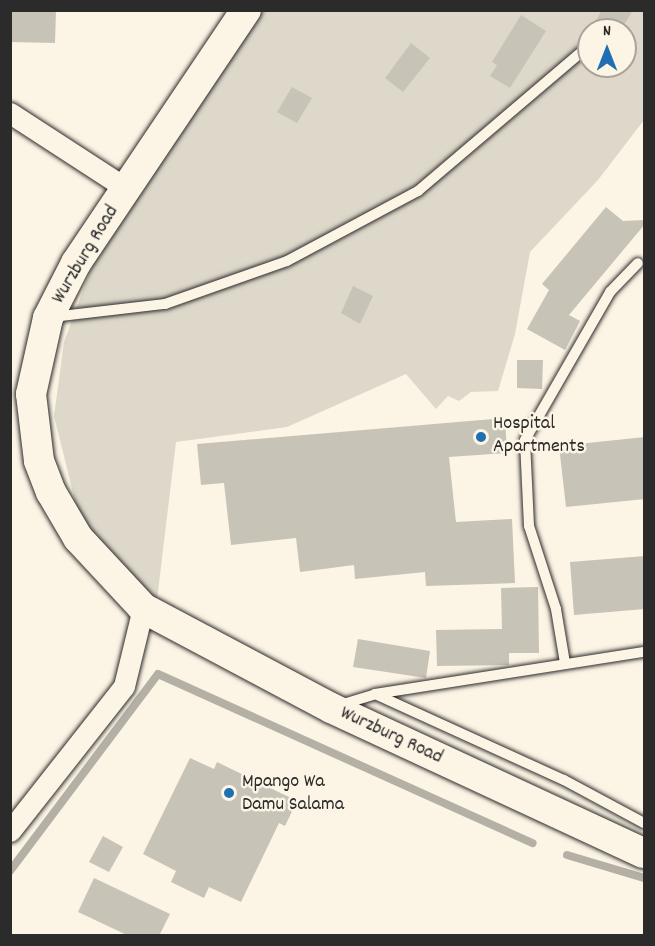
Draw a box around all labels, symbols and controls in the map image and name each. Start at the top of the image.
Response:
north arrow [577,18,637,78]
text: N [603,20,611,43]
street label: Wurzburg Road [47,201,125,309]
place label: Hospital Apartments [493,413,585,460]
marker: Hospital Apartments [474,430,488,444]
street label: Wurzburg Road [336,702,446,770]
place label: Mpango Wa Damu Salama [242,770,344,817]
marker: Mpango Wa Damu Salama [220,784,238,802]

